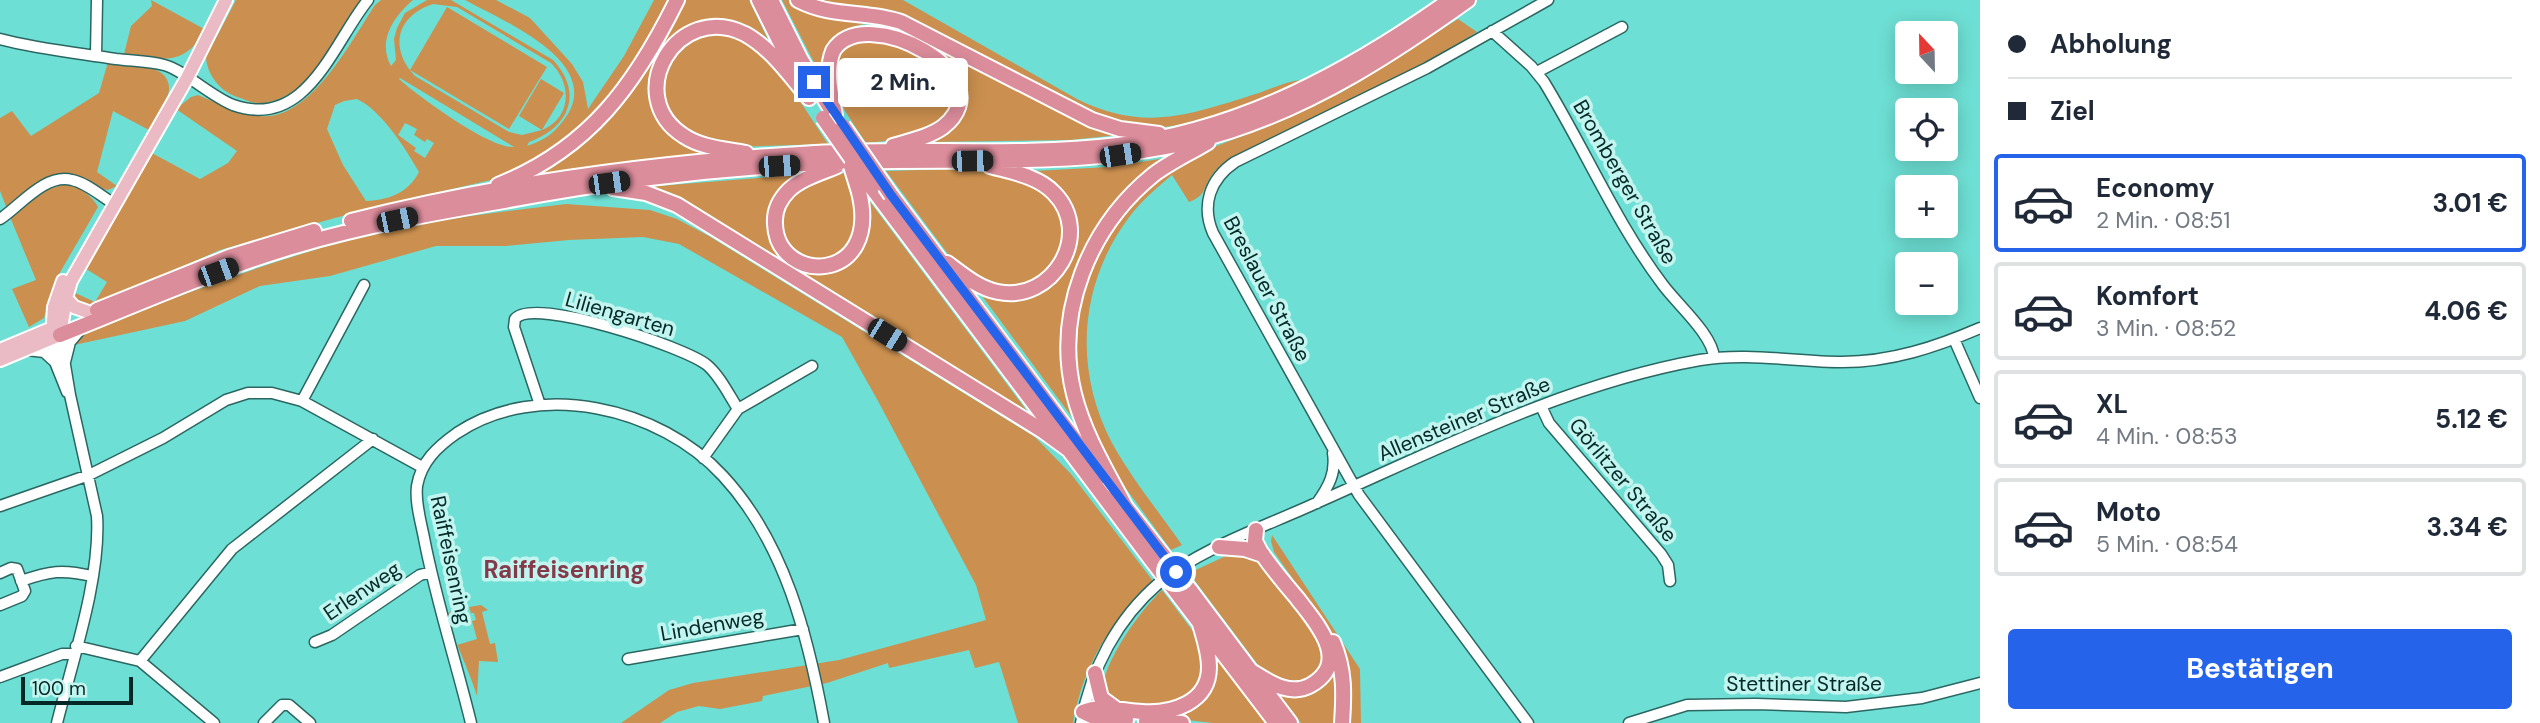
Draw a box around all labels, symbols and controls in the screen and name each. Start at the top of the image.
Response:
north arrow [1895,21,1958,84]
map controls [1895,21,1958,315]
text: Abholung [2050,27,2172,61]
callout: 2 Min. [838,57,968,106]
route end [798,66,830,98]
text: 2 Min. [870,67,936,97]
text: Ziel [2050,94,2095,128]
street label: Bromberger Straße [1567,95,1684,269]
button: locate [1895,98,1958,161]
car [1098,141,1143,169]
car [951,150,994,172]
car [758,154,801,178]
car [587,170,632,196]
text: Economy [2096,171,2214,205]
icon: car [2012,172,2075,235]
button: + [1895,175,1958,238]
text: 3.01 € [2432,186,2508,220]
car [375,205,420,235]
text: 2 Min. · 08:51 [2096,205,2230,235]
street label: Breslauer Straße [1217,211,1317,367]
button: − [1895,252,1958,315]
car [195,255,242,289]
text: Komfort [2096,279,2199,313]
icon: car [2012,280,2075,343]
street label: Liliengarten [562,285,678,343]
text: 4.06 € [2424,294,2508,328]
text: 3 Min. · 08:52 [2096,313,2236,343]
car [864,315,911,355]
street label: Allensteiner Straße [1373,370,1555,468]
text: XL [2096,387,2128,421]
icon: car [2012,388,2075,451]
text: 5.12 € [2435,402,2508,436]
street label: Görlitzer Straße [1563,412,1683,548]
text: 4 Min. · 08:53 [2096,421,2237,451]
street label: Raiffeisenring [424,493,478,627]
text: Moto [2096,495,2161,529]
icon: car [2012,496,2075,559]
text: 3.34 € [2427,510,2508,544]
text: 5 Min. · 08:54 [2096,529,2238,559]
district label: Raiffeisenring [483,554,645,585]
street label: Erlenweg [318,555,406,627]
route start [1160,556,1192,588]
street label: Lindenweg [658,602,766,648]
button: Bestätigen [2008,629,2512,709]
street label: Stettiner Straße [1726,670,1882,698]
scale bar [21,674,133,706]
text: 100 m [32,676,86,701]

